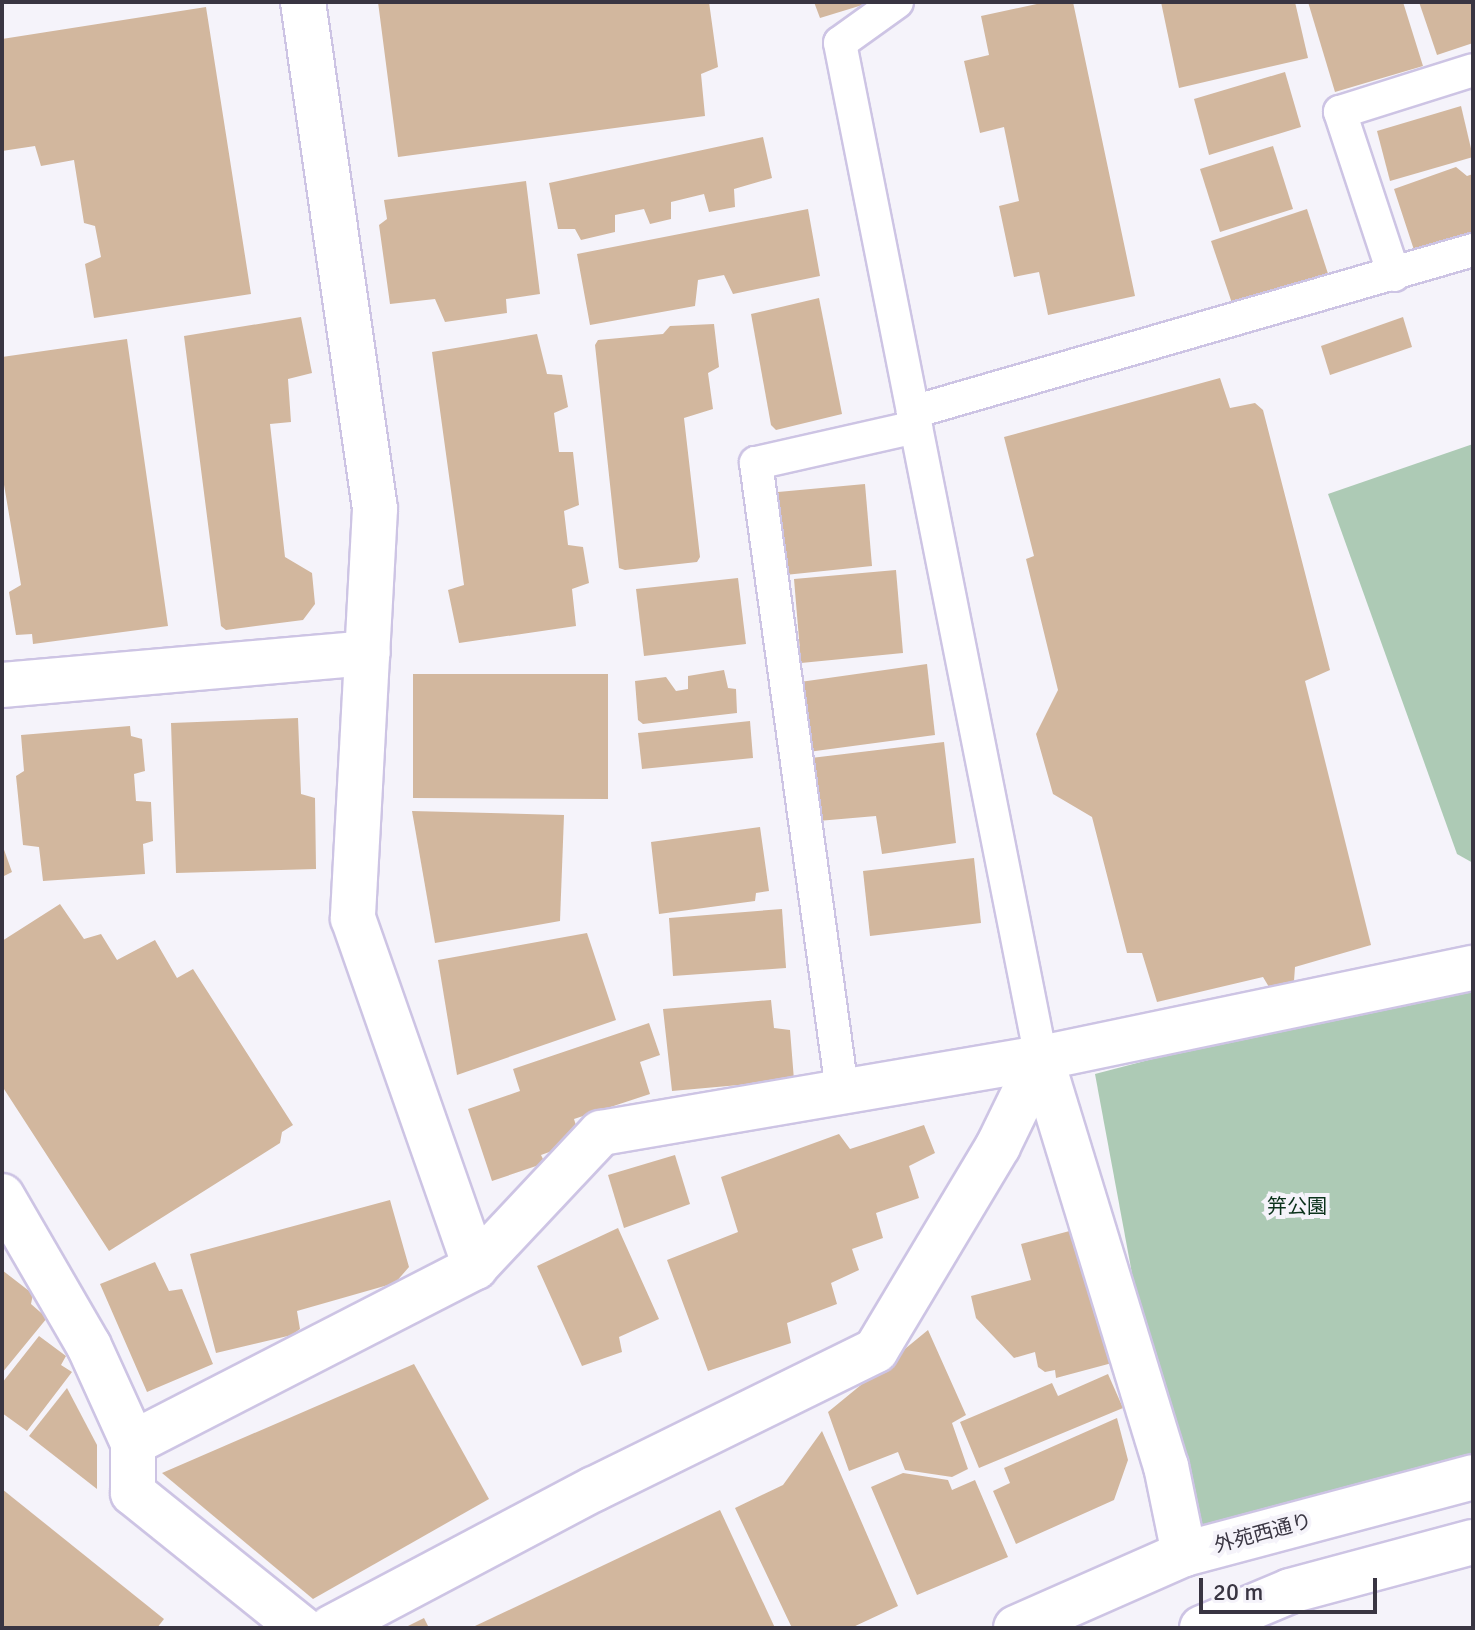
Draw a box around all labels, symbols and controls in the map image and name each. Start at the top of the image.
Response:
park label: 笄公園 [1267,1194,1327,1218]
street label: 外苑西通り [1212,1508,1314,1558]
scale bar [1203,1562,1381,1612]
text: 20 m [1213,1577,1263,1607]

